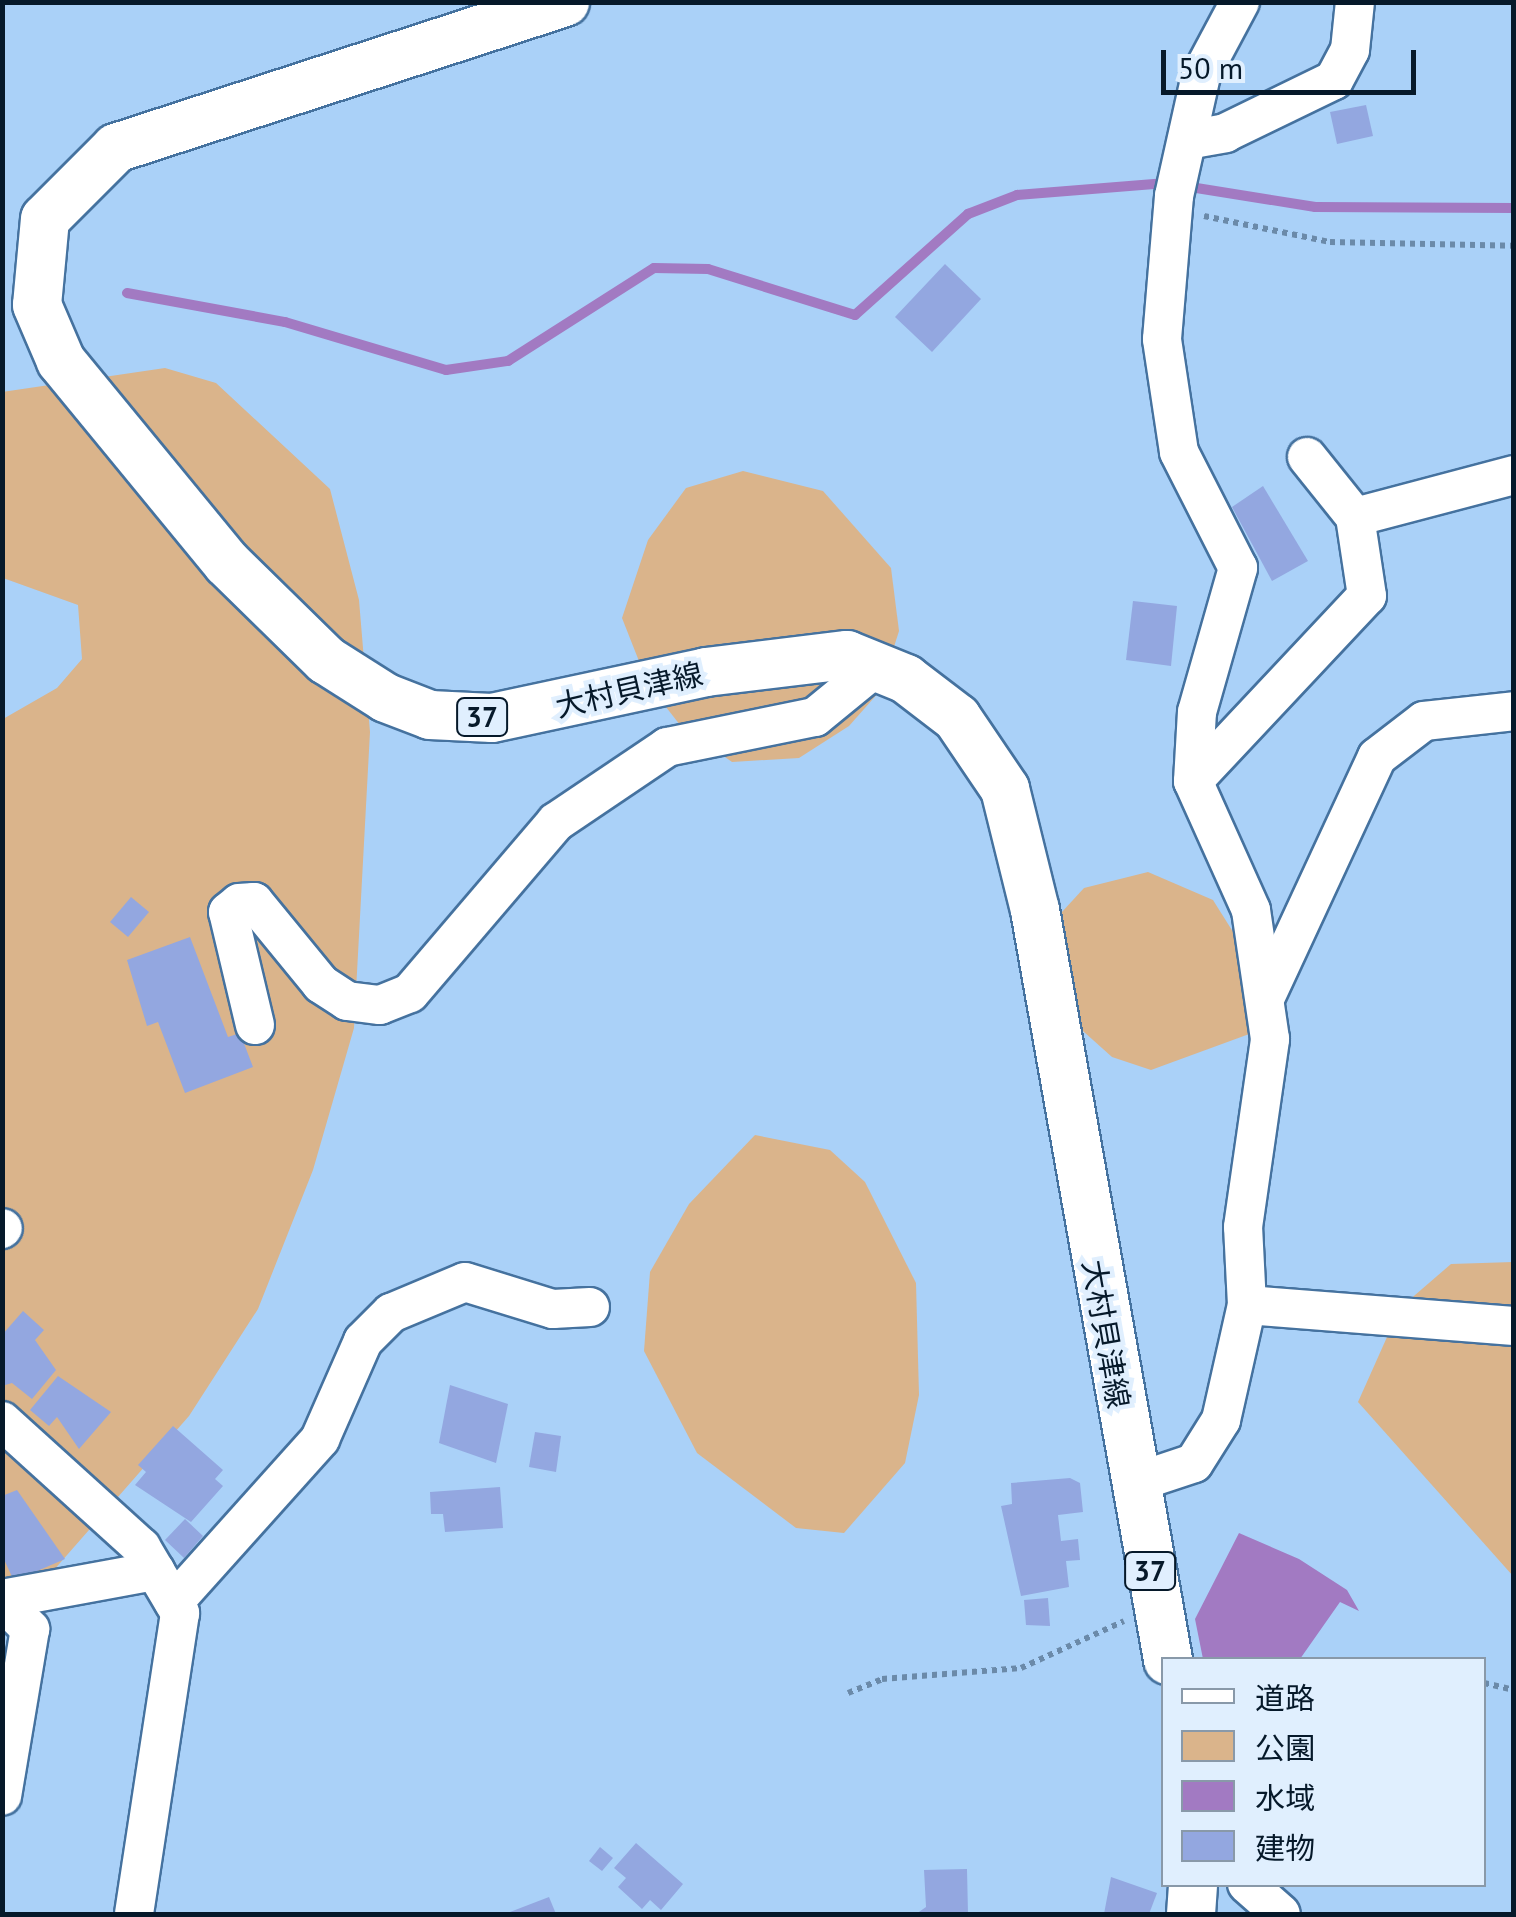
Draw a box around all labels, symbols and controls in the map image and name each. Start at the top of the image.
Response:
scale bar [1166,30,1421,92]
text: 50 m [1178,48,1243,87]
street label: 大村貝津線 [552,656,706,724]
road number: 37 [454,694,510,740]
street label: 大村貝津線 [1075,1257,1137,1411]
road number: 37 [1122,1548,1178,1594]
legend [1161,1657,1486,1887]
text: 道路 [1255,1678,1315,1717]
text: 公園 [1255,1728,1315,1767]
text: 水域 [1255,1778,1315,1817]
text: 建物 [1255,1828,1315,1867]

